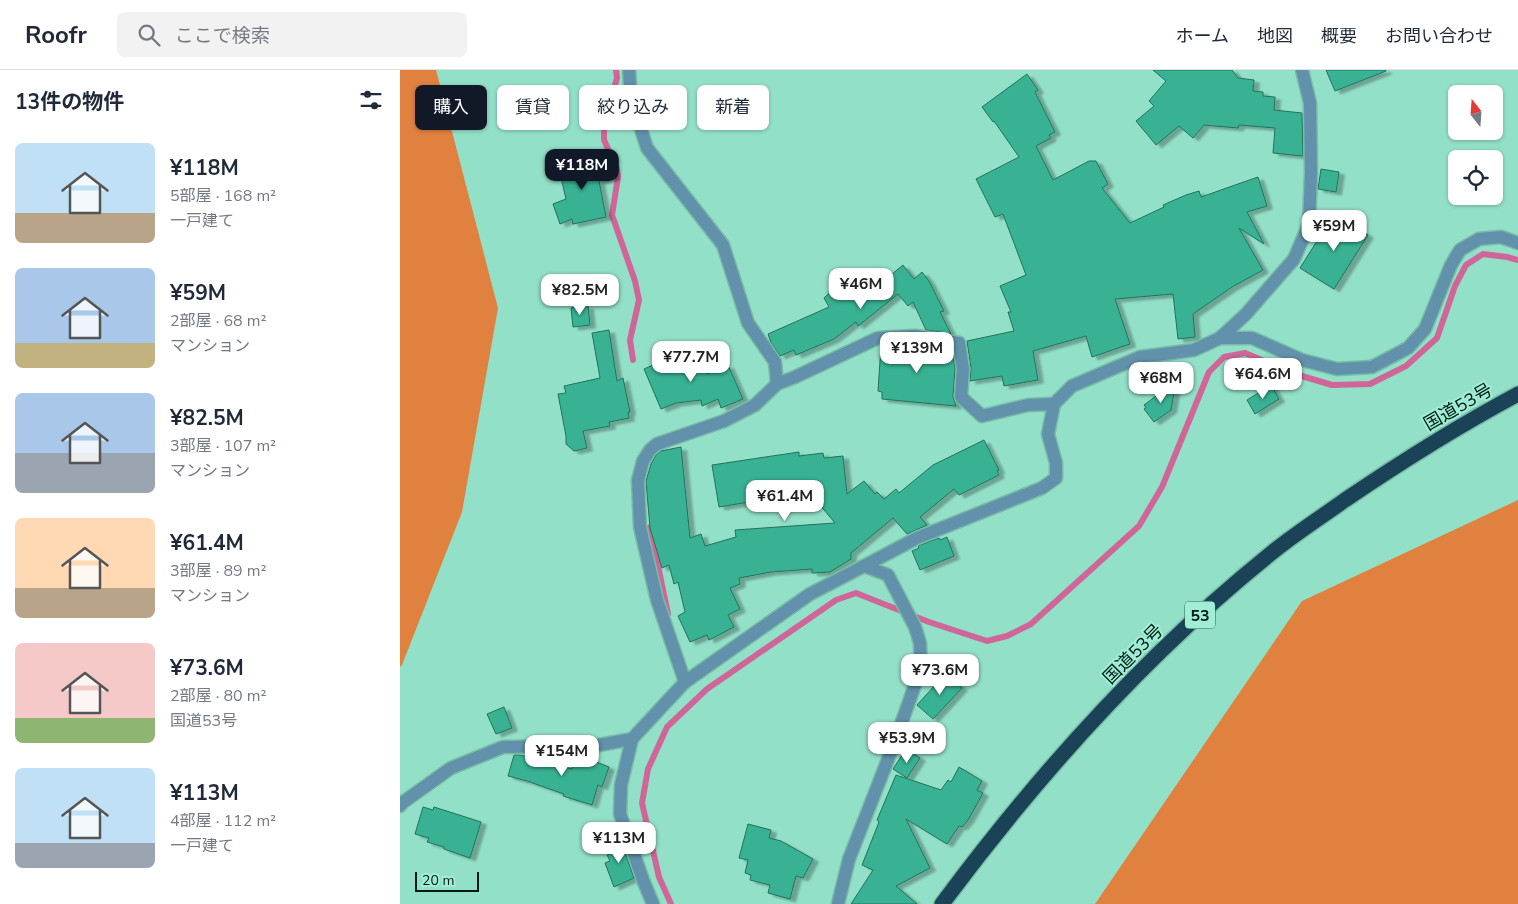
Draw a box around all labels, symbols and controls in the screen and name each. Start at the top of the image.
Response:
search box [117,12,467,57]
text: Roofr [25,19,87,51]
icon: search [135,21,163,49]
text: ここで検索 [175,23,270,49]
text: ホーム [1176,24,1229,48]
text: 地図 [1257,24,1293,48]
text: 概要 [1321,24,1357,48]
text: お問い合わせ [1385,24,1493,48]
chip: 購入 [415,85,487,130]
chip: 賃貸 [497,85,569,130]
chip: 絞り込み [579,85,687,130]
chip: 新着 [697,85,769,130]
north arrow [1448,85,1502,140]
map controls [1448,85,1503,205]
icon: filters [357,86,385,114]
text: 13件の物件 [15,88,124,116]
pin: ¥118M [547,148,617,191]
button: locate [1448,150,1503,205]
text: ¥118M [170,154,239,182]
text: ¥118M [556,154,608,176]
icon: home [55,163,115,223]
text: 5部屋 · 168 m² [170,185,276,207]
text: 一戸建て [170,210,234,232]
pin: ¥59M [1304,210,1364,252]
text: ¥59M [1313,215,1355,237]
pin: ¥46M [831,268,891,310]
text: ¥46M [840,273,882,295]
pin: ¥82.5M [539,274,621,316]
text: ¥59M [170,279,226,307]
text: ¥82.5M [552,279,608,301]
icon: home [55,288,115,348]
text: 2部屋 · 68 m² [170,310,267,332]
pin: ¥139M [882,332,952,374]
text: マンション [170,335,250,357]
text: ¥139M [891,337,943,359]
pin: ¥77.7M [650,340,732,383]
text: ¥77.7M [663,346,719,368]
pin: ¥64.6M [1222,358,1304,400]
pin: ¥68M [1131,362,1191,404]
text: ¥64.6M [1235,363,1291,385]
text: ¥68M [1140,367,1182,389]
street label: 国道53号 [1419,378,1497,436]
text: ¥82.5M [170,404,244,432]
icon: home [55,413,115,473]
text: 3部屋 · 107 m² [170,435,276,457]
text: マンション [170,460,250,482]
pin: ¥61.4M [744,480,826,522]
text: ¥61.4M [757,485,813,507]
text: ¥61.4M [170,529,244,557]
icon: home [55,538,115,598]
text: 3部屋 · 89 m² [170,560,267,582]
text: マンション [170,585,250,607]
road number: 53 [1185,602,1215,628]
street label: 国道53号 [1098,619,1168,689]
text: ¥73.6M [170,654,244,682]
pin: ¥73.6M [899,654,981,696]
text: ¥73.6M [912,659,968,681]
icon: home [55,663,115,723]
text: 2部屋 · 80 m² [170,685,267,707]
text: 国道53号 [170,710,237,732]
pin: ¥53.9M [866,722,948,764]
text: ¥53.9M [879,727,935,749]
pin: ¥154M [527,734,597,777]
text: ¥154M [536,740,588,762]
text: ¥113M [170,779,239,807]
icon: home [55,788,115,848]
text: 4部屋 · 112 m² [170,810,276,832]
pin: ¥113M [584,822,654,864]
text: ¥113M [593,827,645,849]
text: 一戸建て [170,835,234,857]
scale bar [415,869,479,892]
text: 20 m [422,871,454,890]

